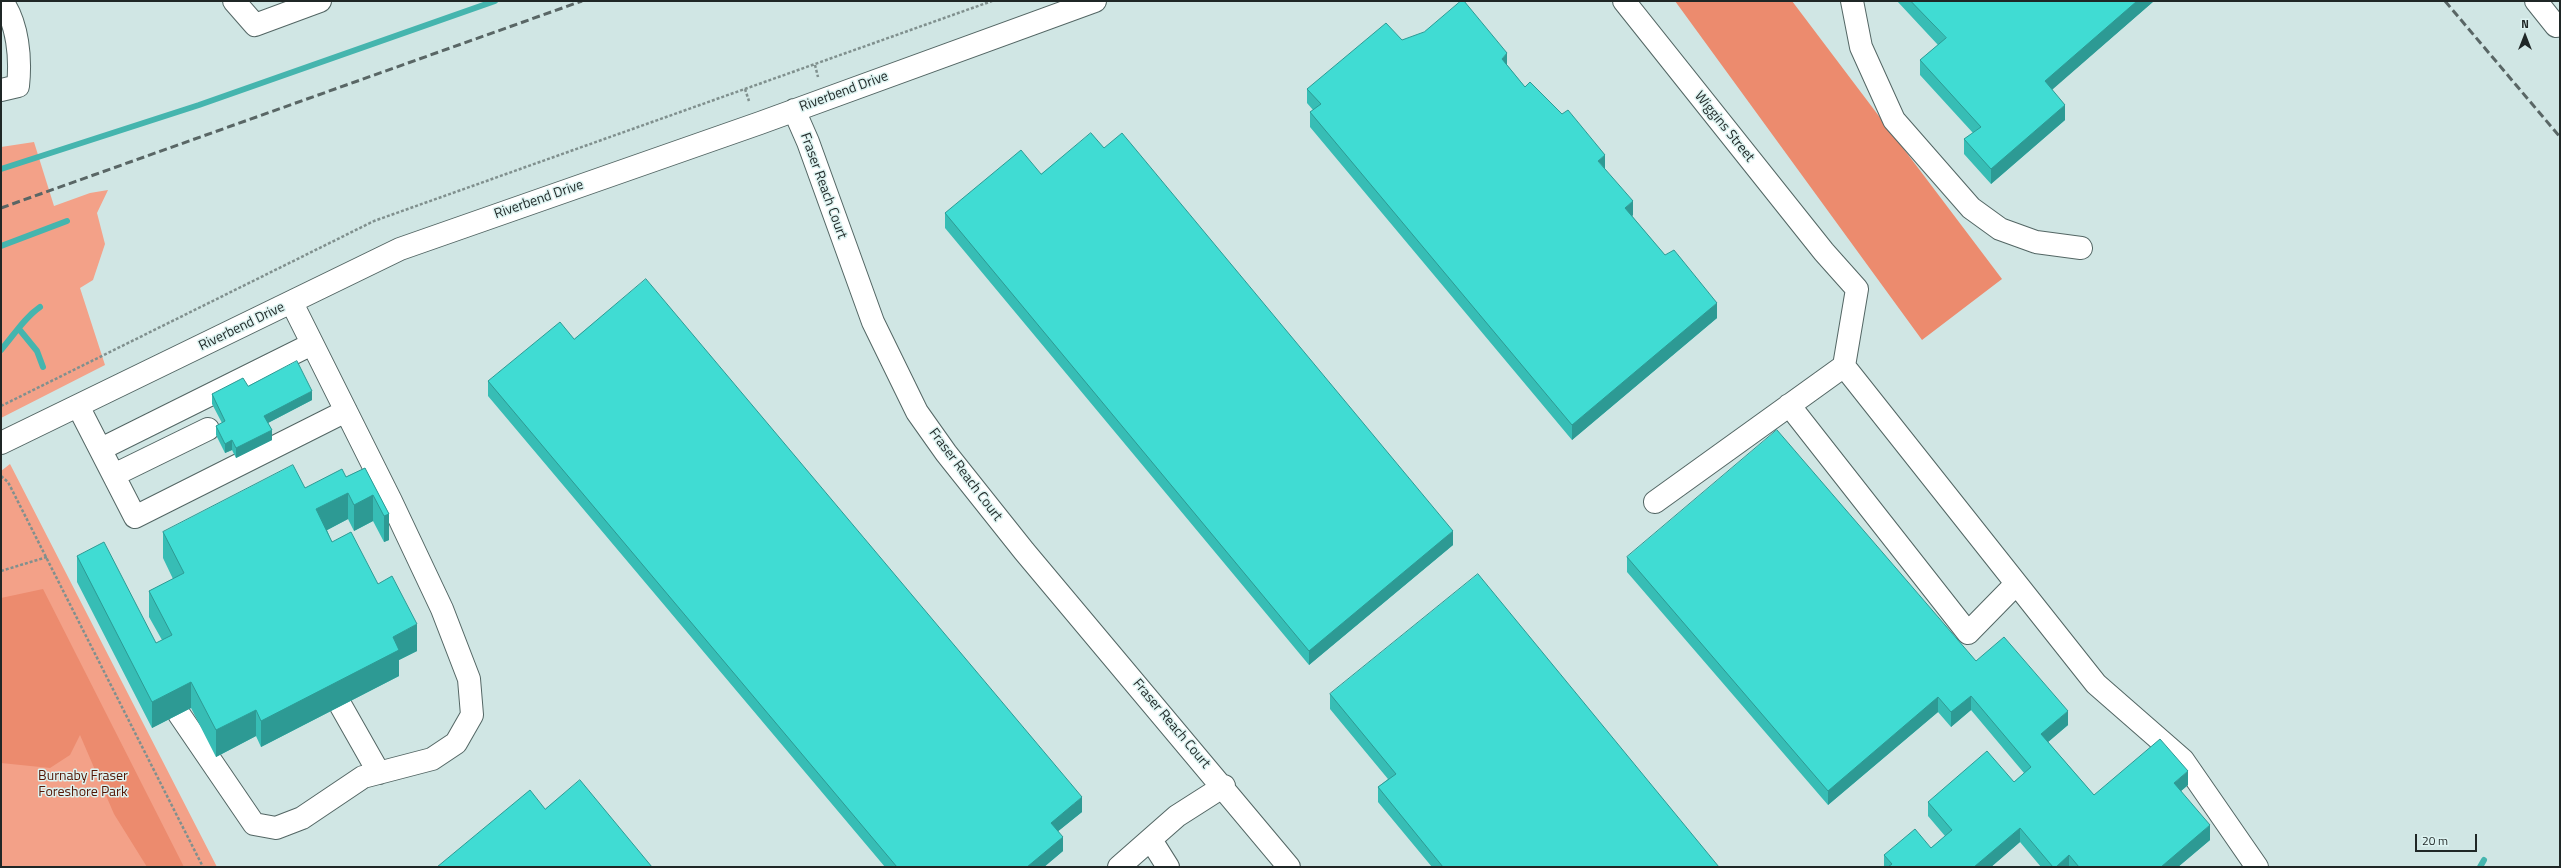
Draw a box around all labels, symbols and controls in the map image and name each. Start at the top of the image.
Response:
north arrow [2505,16,2545,56]
text: N [2521,16,2529,32]
street label: Riverbend Drive [797,68,891,116]
street label: Wiggins Street [1690,88,1758,166]
street label: Fraser Reach Court [796,131,850,241]
street label: Riverbend Drive [492,177,586,223]
street label: Riverbend Drive [196,299,288,355]
street label: Fraser Reach Court [925,425,1005,525]
street label: Fraser Reach Court [1129,676,1213,772]
park label: Burnaby Fraser Foreshore Park [38,769,128,802]
scale bar [2417,826,2479,852]
text: 20 m [2422,831,2448,850]

